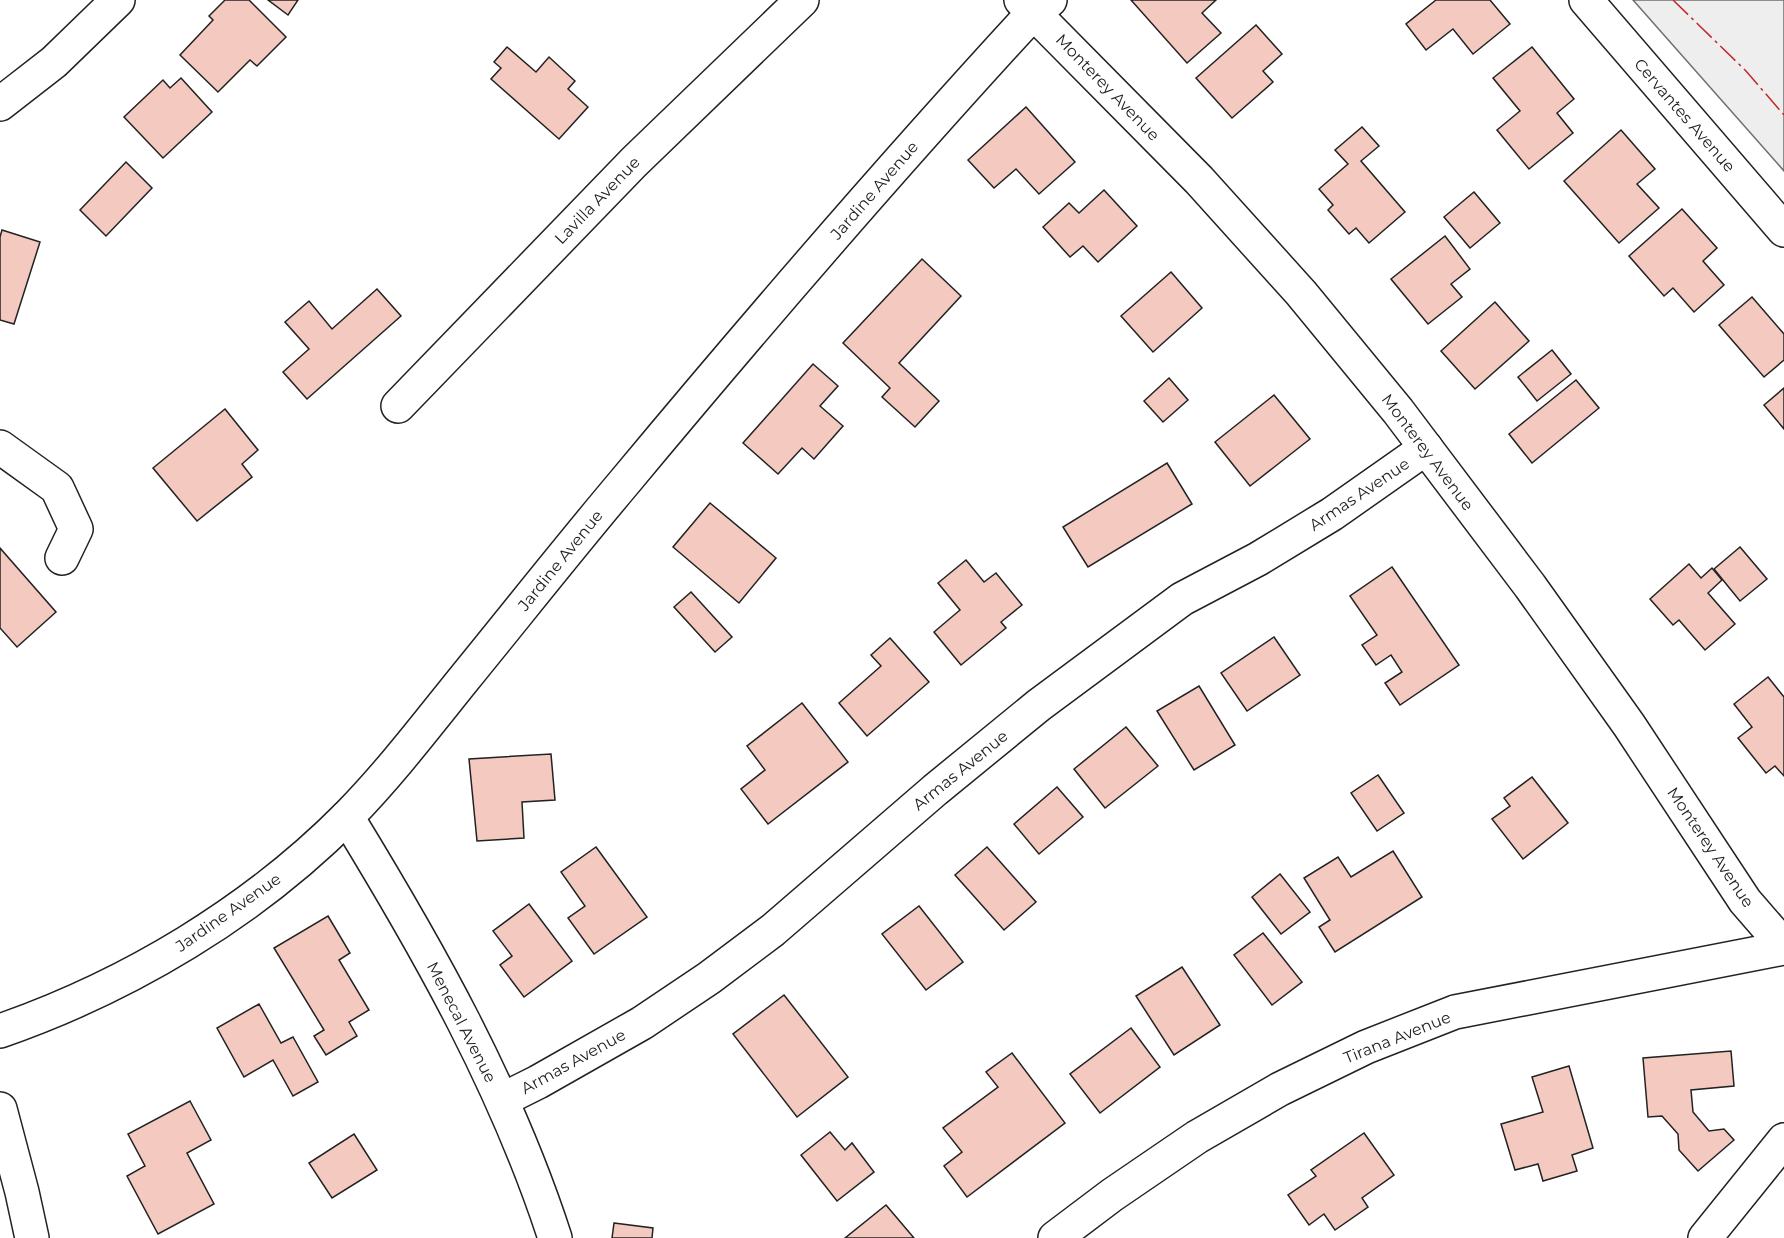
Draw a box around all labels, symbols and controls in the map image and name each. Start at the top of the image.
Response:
street label: Monterey Avenue [1052,30,1163,145]
street label: Cervantes Avenue [1630,55,1739,176]
street label: Jardine Avenue [826,137,922,244]
street label: Lavilla Avenue [551,153,644,248]
street label: Monterey Avenue [1378,390,1478,514]
street label: Armas Avenue [1306,454,1413,535]
street label: Jardine Avenue [513,506,607,615]
street label: Armas Avenue [909,726,1012,814]
street label: Monterey Avenue [1663,784,1758,911]
street label: Jardine Avenue [171,869,284,956]
street label: Menecal Avenue [423,959,500,1086]
street label: Tirana Avenue [1341,1007,1453,1068]
street label: Armas Avenue [518,1025,629,1098]

